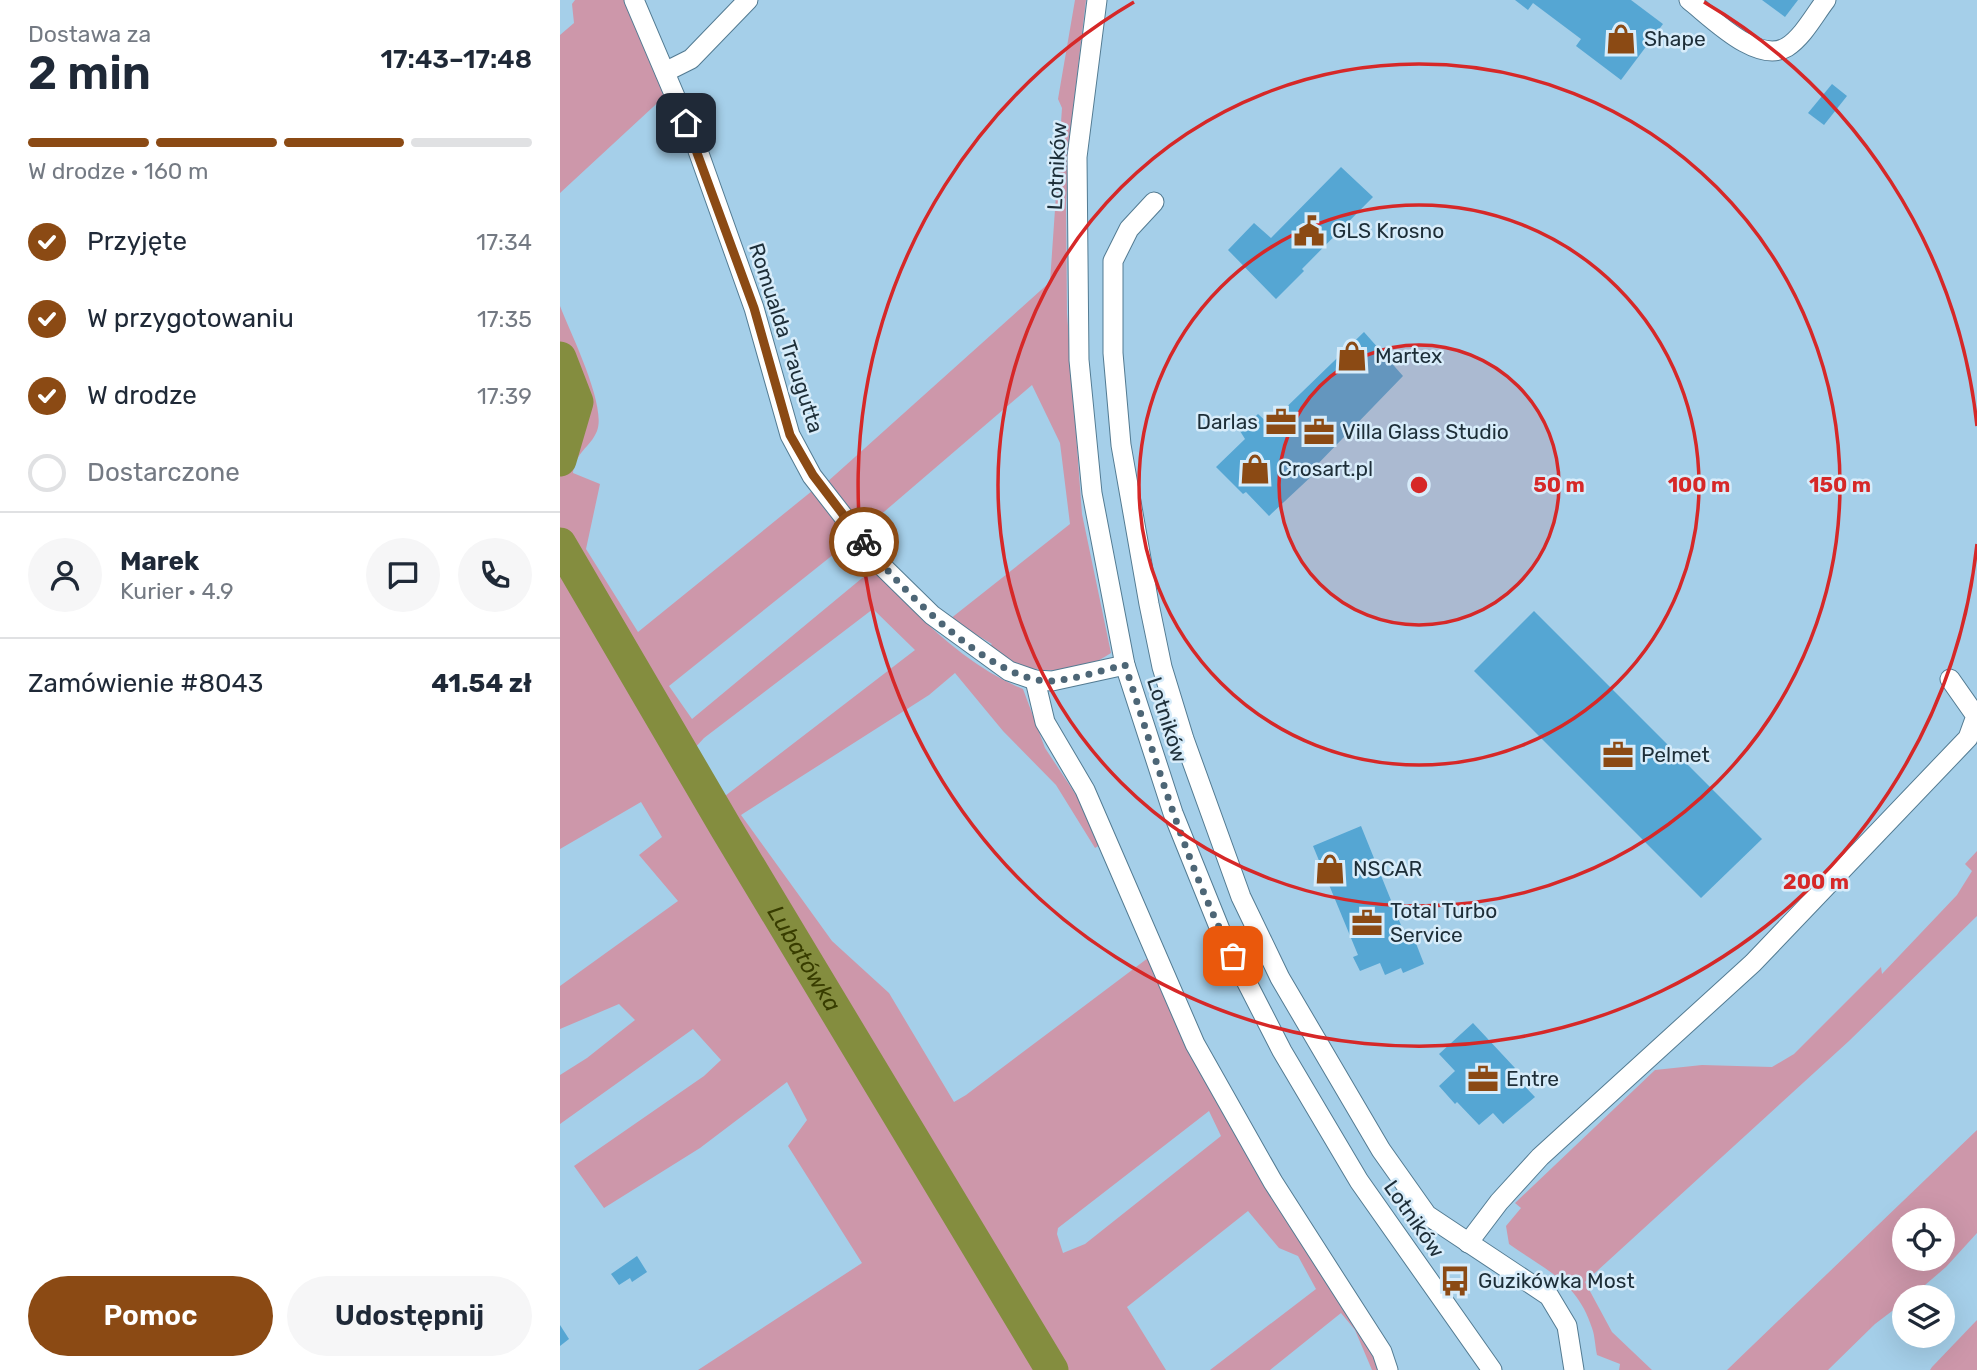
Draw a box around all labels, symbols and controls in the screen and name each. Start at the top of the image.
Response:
text: Dostawa za [28,20,151,48]
shop icon: Shape [1604,22,1638,56]
place label: Shape [1644,26,1706,51]
text: 17:43–17:48 [381,44,532,75]
text: 2 min [28,46,151,101]
pin [656,93,716,153]
icon: home [667,104,705,142]
street label: Lotników [1042,121,1071,211]
text: W drodze · 160 m [28,157,208,185]
public building icon: GLS Krosno [1292,214,1326,248]
place label: GLS Krosno [1332,218,1444,243]
icon: check [28,223,66,261]
text: Przyjęte [87,226,187,257]
text: 17:34 [476,228,532,256]
street label: Romualda Traugutta [744,240,829,436]
icon: check [28,300,66,338]
text: W przygotowaniu [87,303,294,334]
text: 17:35 [477,305,532,333]
shop icon: Martex [1335,339,1369,373]
place label: Martex [1375,343,1442,368]
icon: check [28,377,66,415]
text: W drodze [87,380,197,411]
text: 17:39 [477,382,532,410]
office icon: Darlas [1264,405,1298,439]
place label: Darlas [1197,409,1258,434]
office icon: Villa Glass Studio [1302,415,1336,449]
place label: Villa Glass Studio [1342,419,1509,444]
shop icon: Crosart.pl [1238,452,1272,486]
place label: Crosart.pl [1278,456,1373,481]
text: Dostarczone [87,457,240,488]
text: 50 m [1533,472,1585,497]
text: 100 m [1668,472,1730,497]
text: 150 m [1809,472,1871,497]
centre of rings [1407,473,1431,497]
courier [829,507,899,577]
icon: bike [845,523,883,561]
button: person [28,538,102,612]
button: chat [366,538,440,612]
button: phone [458,538,532,612]
text: Marek [120,546,199,577]
text: Kurier · 4.9 [120,577,234,605]
text: Zamówienie #8043 [28,668,263,699]
text: 41.54 zł [431,668,532,699]
street label: Lotników [1142,674,1193,766]
office icon: Pelmet [1601,738,1635,772]
place label: Pelmet [1641,742,1710,767]
shop icon: NSCAR [1313,852,1347,886]
place label: NSCAR [1353,856,1422,881]
text: 200 m [1783,869,1849,894]
place label: Total Turbo Service [1390,898,1497,947]
water label: Lubatówka [762,900,847,1016]
office icon: Total Turbo Service [1350,906,1384,940]
pin [1203,926,1263,986]
icon: bag [1214,937,1252,975]
office icon: Entre [1466,1062,1500,1096]
place label: Entre [1506,1066,1559,1091]
street label: Lotników [1379,1175,1450,1262]
map controls [1892,1208,1955,1348]
button: locate [1892,1208,1955,1271]
bus stop icon: Guzikówka Most [1438,1264,1472,1298]
place label: Guzikówka Most [1478,1268,1635,1293]
button: Pomoc [28,1276,273,1356]
button: Udostępnij [287,1276,532,1356]
button: layers [1892,1285,1955,1348]

